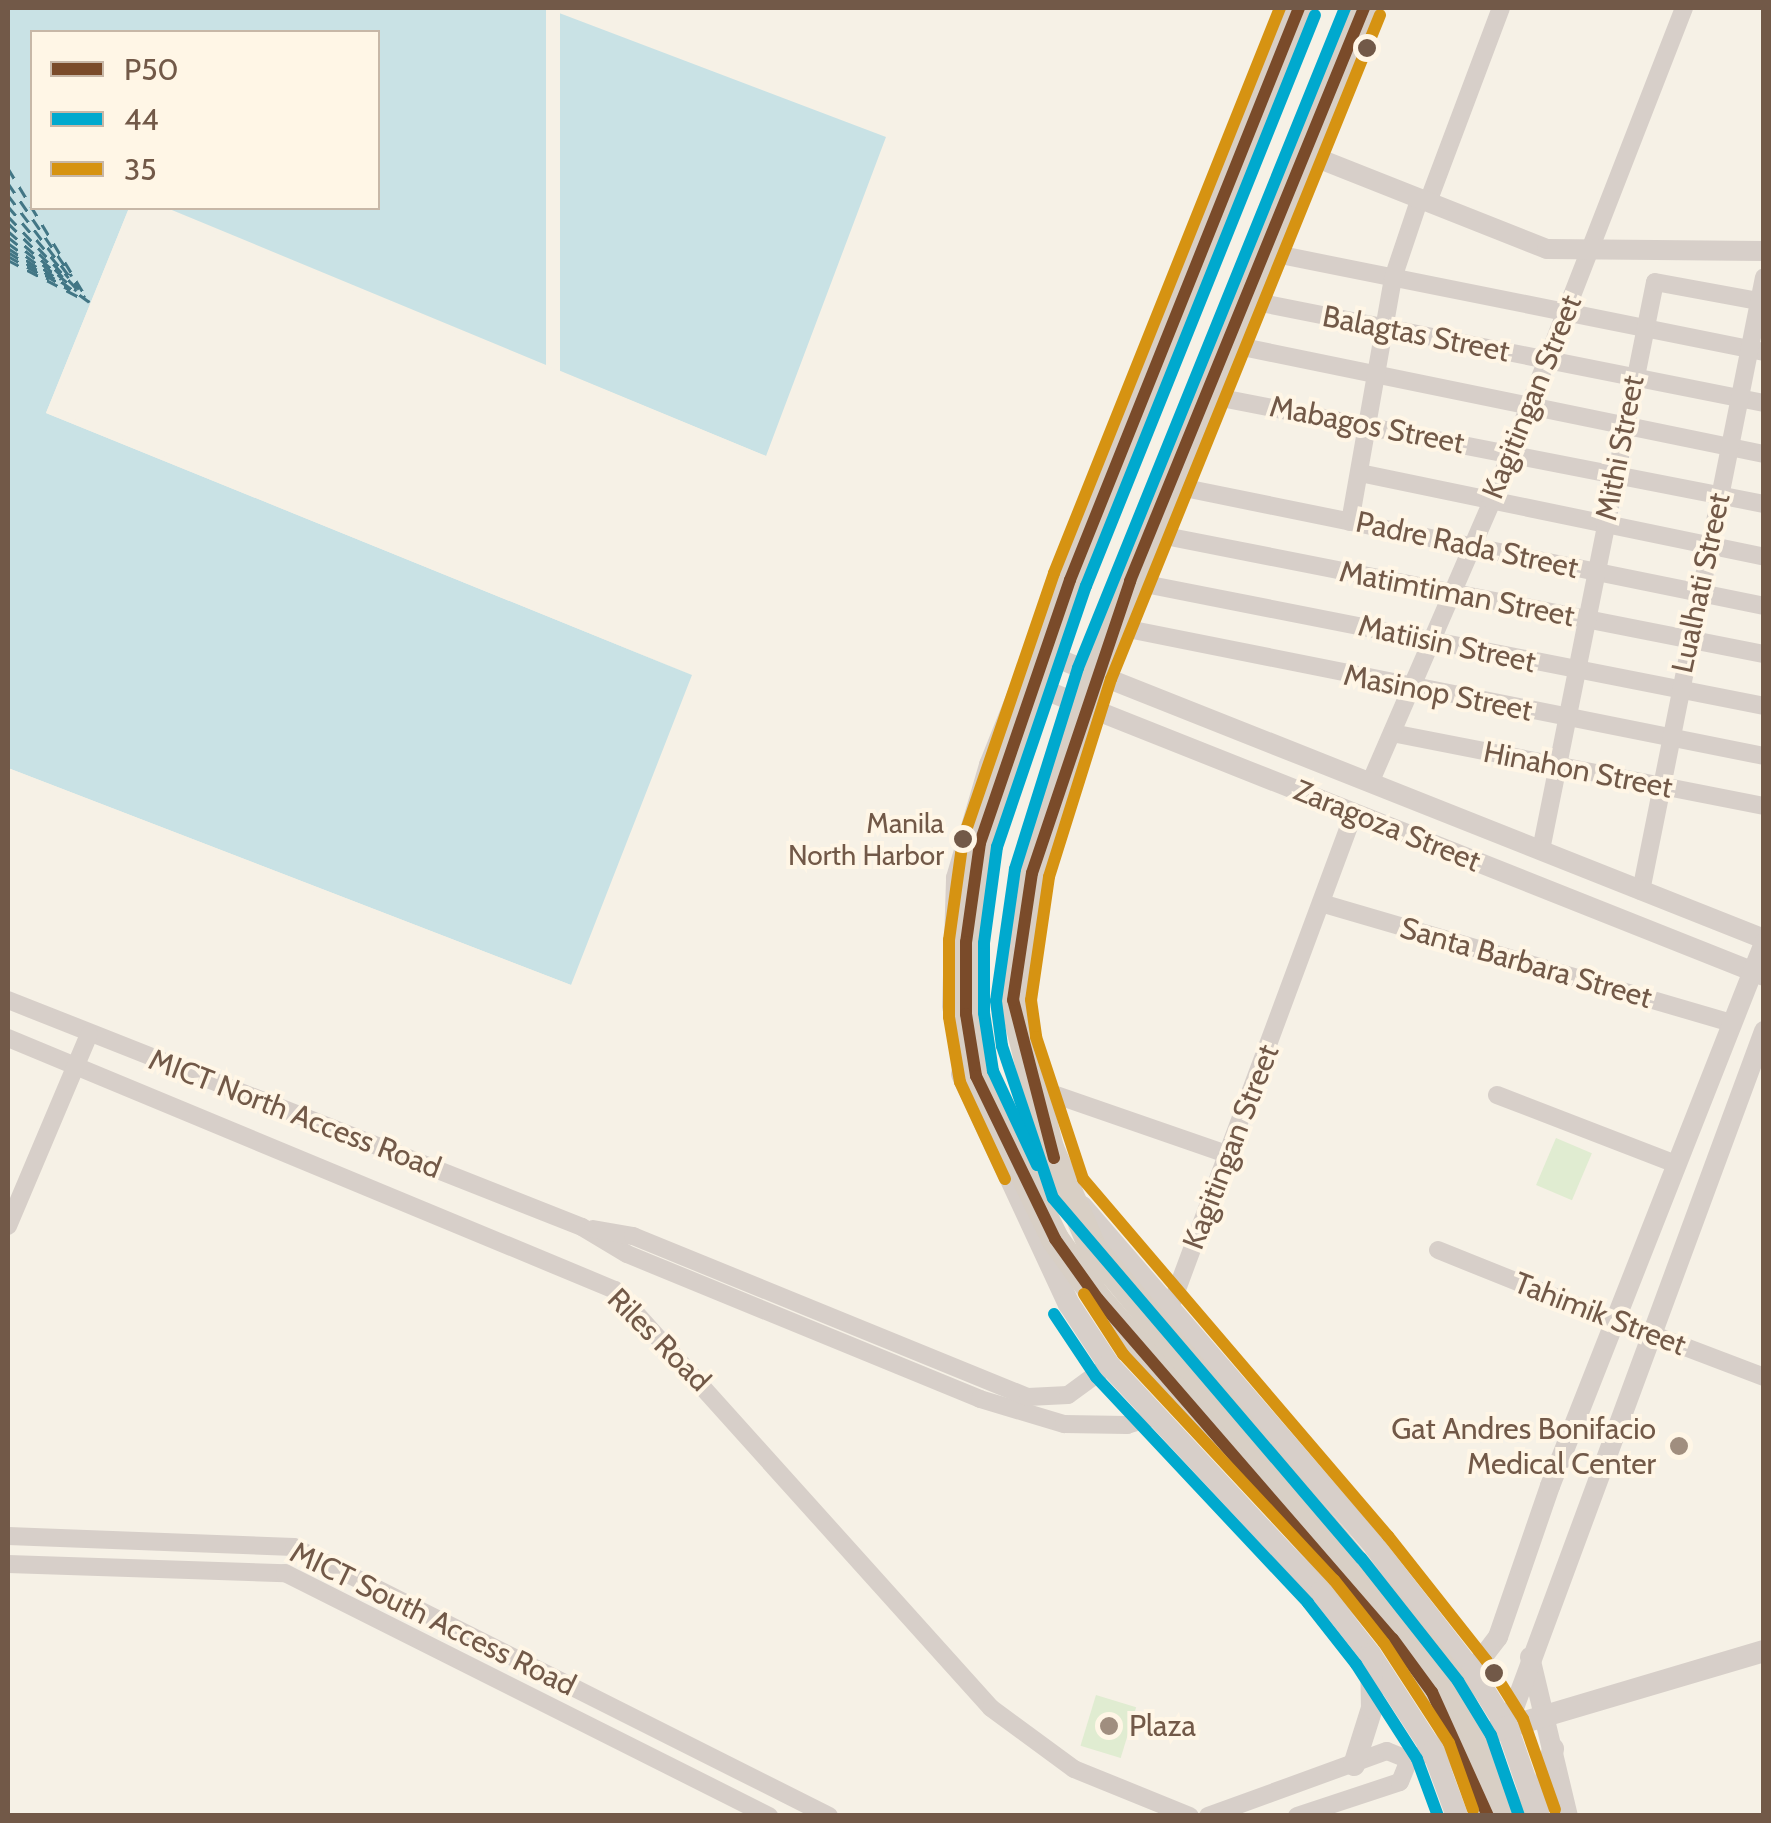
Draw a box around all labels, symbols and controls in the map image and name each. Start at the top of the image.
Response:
legend [30,30,380,210]
unlabelled marker [1357,38,1377,58]
text: P50 [124,51,178,88]
text: 44 [124,101,159,138]
text: 35 [124,151,156,188]
street label: Kagitingan Street [1475,290,1589,504]
street label: Balagtas Street [1320,298,1512,370]
street label: Mithi Street [1588,372,1652,524]
street label: Mabagos Street [1267,389,1467,461]
street label: Lualhati Street [1664,490,1738,676]
street label: Padre Rada Street [1353,504,1581,586]
street label: Matimtiman Street [1336,554,1578,634]
street label: Matiisin Street [1355,608,1539,680]
street label: Masinop Street [1341,657,1535,729]
street label: Hinahon Street [1480,734,1676,806]
street label: Zaragoza Street [1289,772,1485,880]
place label: Manila North Harbor [788,806,944,872]
marker: Manila North Harbor [953,829,973,849]
street label: Santa Barbara Street [1396,910,1656,1016]
street label: Kagitingan Street [1175,1040,1287,1254]
street label: MICT North Access Road [144,1042,446,1186]
street label: Tahimik Street [1509,1265,1691,1363]
street label: Riles Road [600,1281,718,1399]
place label: Gat Andres Bonifacio Medical Center [1391,1411,1656,1482]
marker: Gat Andres Bonifacio Medical Center [1666,1433,1692,1459]
street label: MICT South Access Road [284,1534,582,1704]
unlabelled marker [1484,1663,1504,1683]
place label: Plaza [1129,1708,1196,1744]
marker: Plaza [1098,1715,1120,1737]

